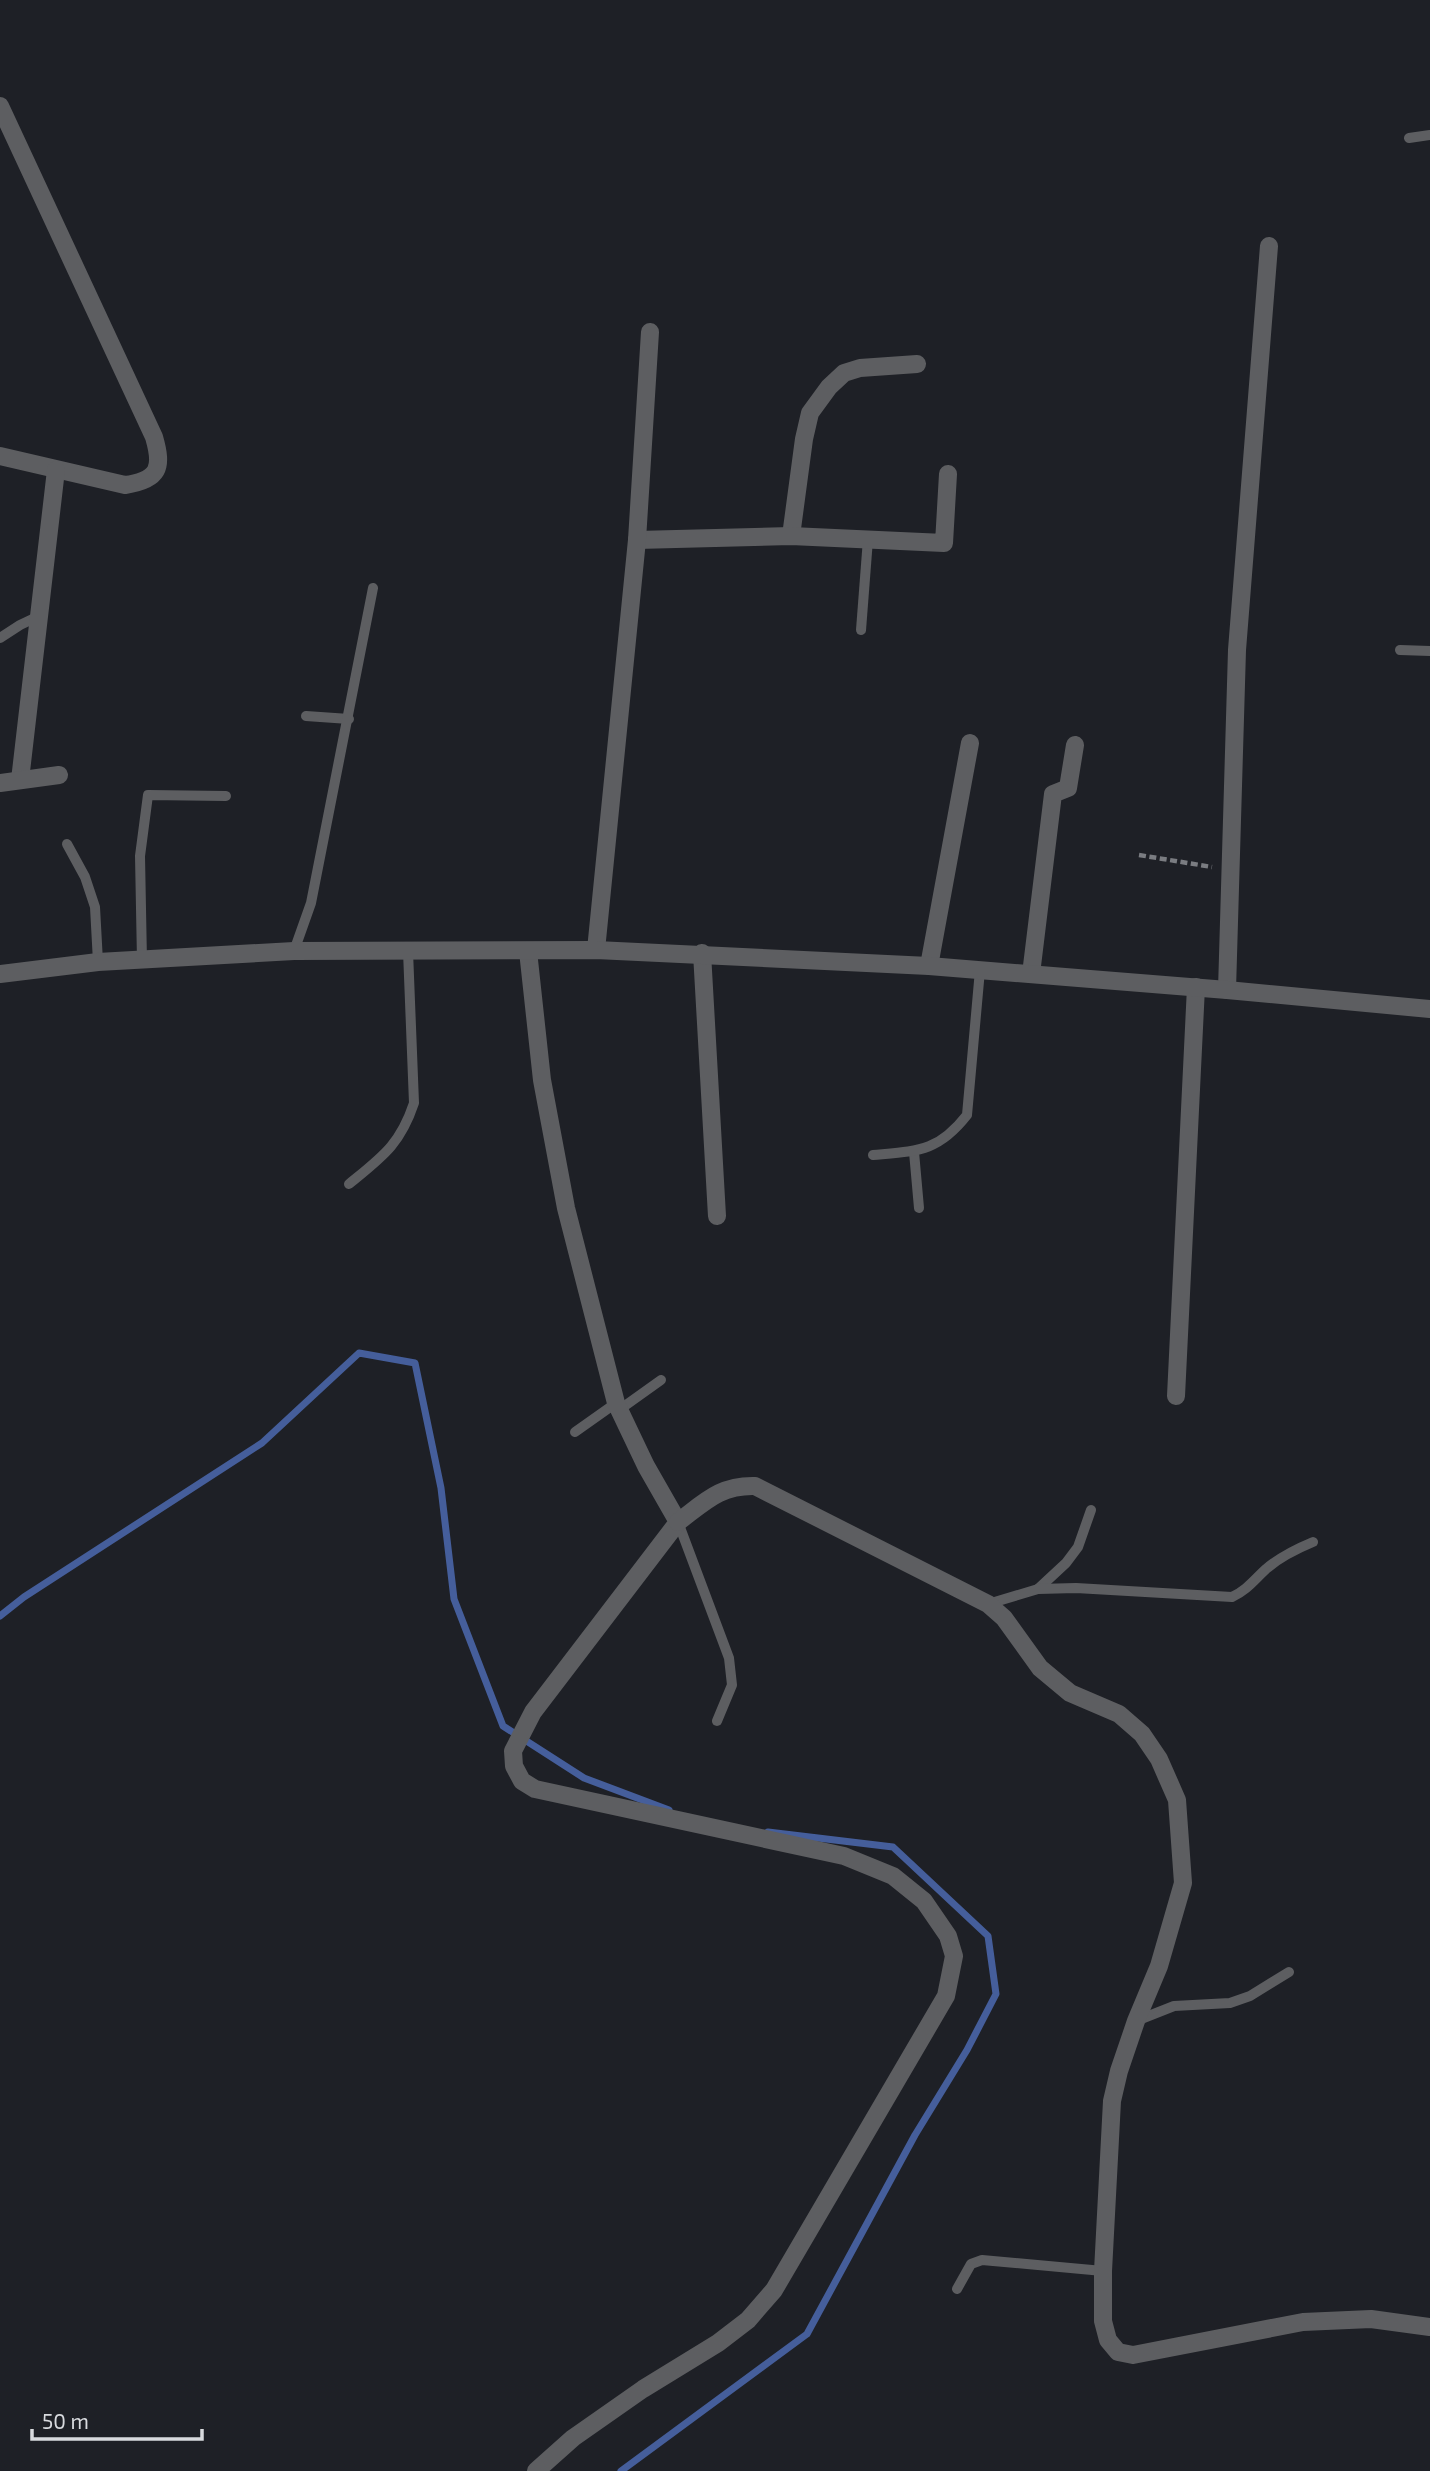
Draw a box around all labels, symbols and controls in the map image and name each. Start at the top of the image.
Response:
scale bar [32,2398,201,2442]
text: 50 m [42,2408,89,2433]

